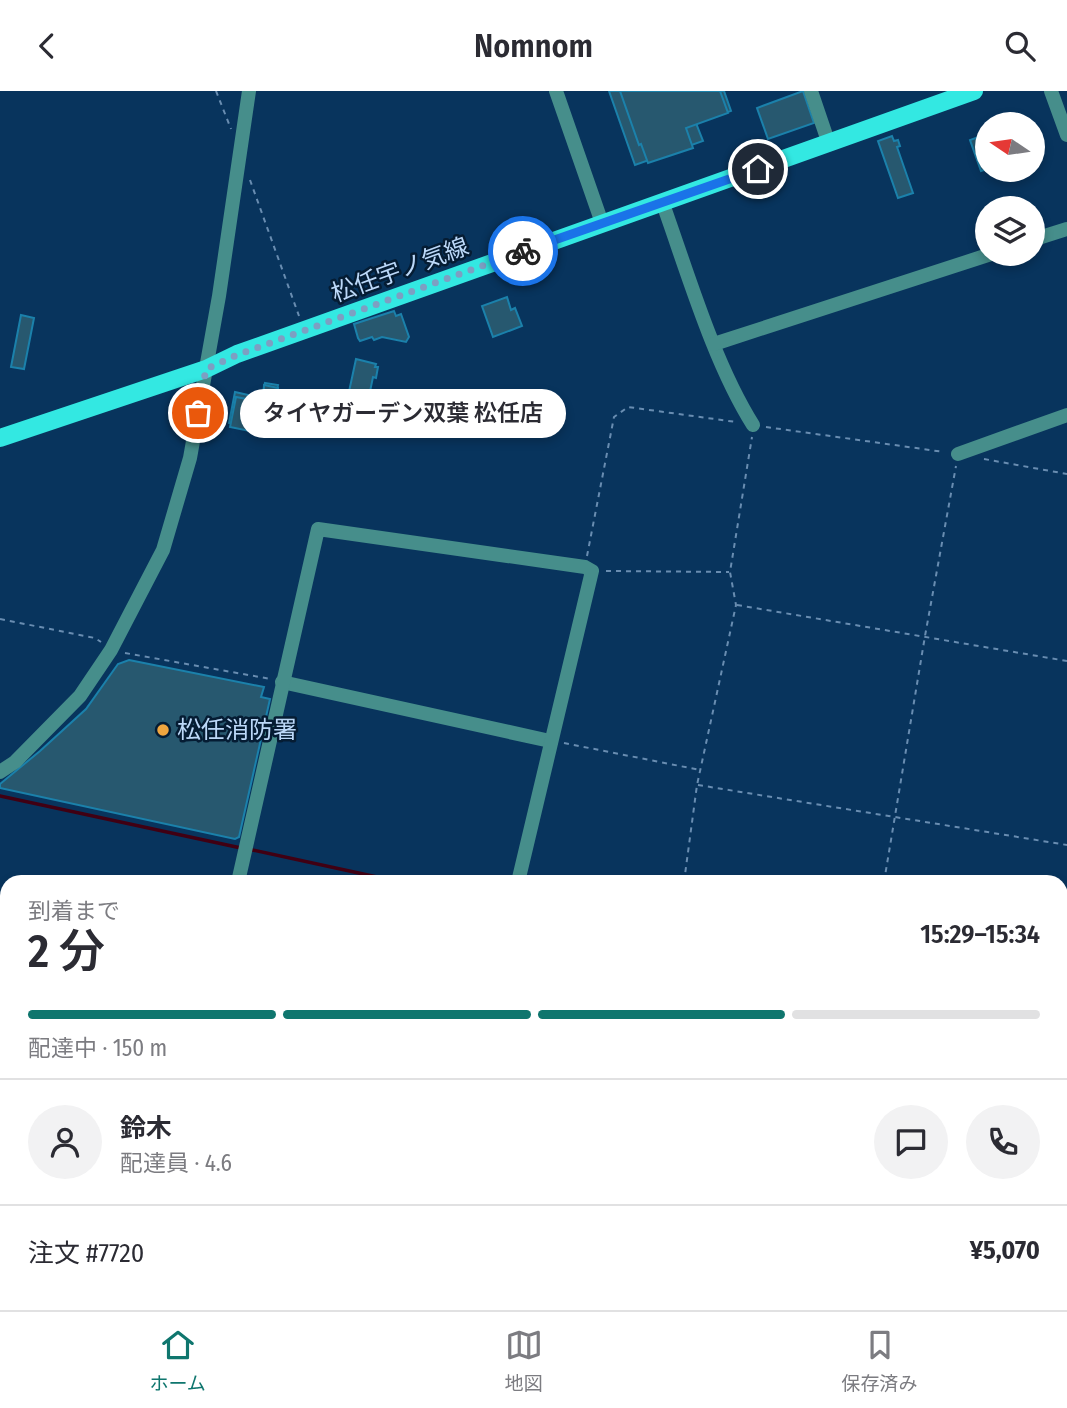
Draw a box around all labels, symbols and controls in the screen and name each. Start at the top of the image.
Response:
icon: back [28,27,66,65]
text: Nomnom [474,27,593,65]
icon: search [1001,27,1039,65]
north arrow [975,112,1045,182]
map controls [975,112,1045,266]
pin [728,139,788,199]
icon: home [739,150,777,188]
button: layers [975,196,1045,266]
courier [488,216,558,286]
street label: 松任宇ノ気線 [328,232,472,308]
icon: bike [504,232,542,270]
pin [168,383,228,443]
callout: タイヤガーデン双葉 松任店 [240,389,566,437]
icon: bag [179,394,217,432]
text: タイヤガーデン双葉 松任店 [263,399,543,427]
place label: 松任消防署 [177,716,297,744]
marker: 松任消防署 [155,722,171,738]
text: 到着まで [28,897,120,925]
text: 15:29–15:34 [920,919,1040,950]
text: 2 分 [28,924,105,979]
text: 配達中 · 150 m [28,1034,167,1062]
button: person [28,1105,102,1179]
button: chat [874,1105,948,1179]
button: phone [966,1105,1040,1179]
text: 鈴木 [120,1113,172,1144]
text: 配達員 · 4.6 [120,1149,232,1177]
text: ¥5,070 [970,1235,1040,1266]
text: 注文 #7720 [28,1238,144,1269]
tab: ホーム [149,1326,206,1395]
tab: 地図 [505,1326,543,1395]
tab: 保存済み [842,1326,918,1395]

